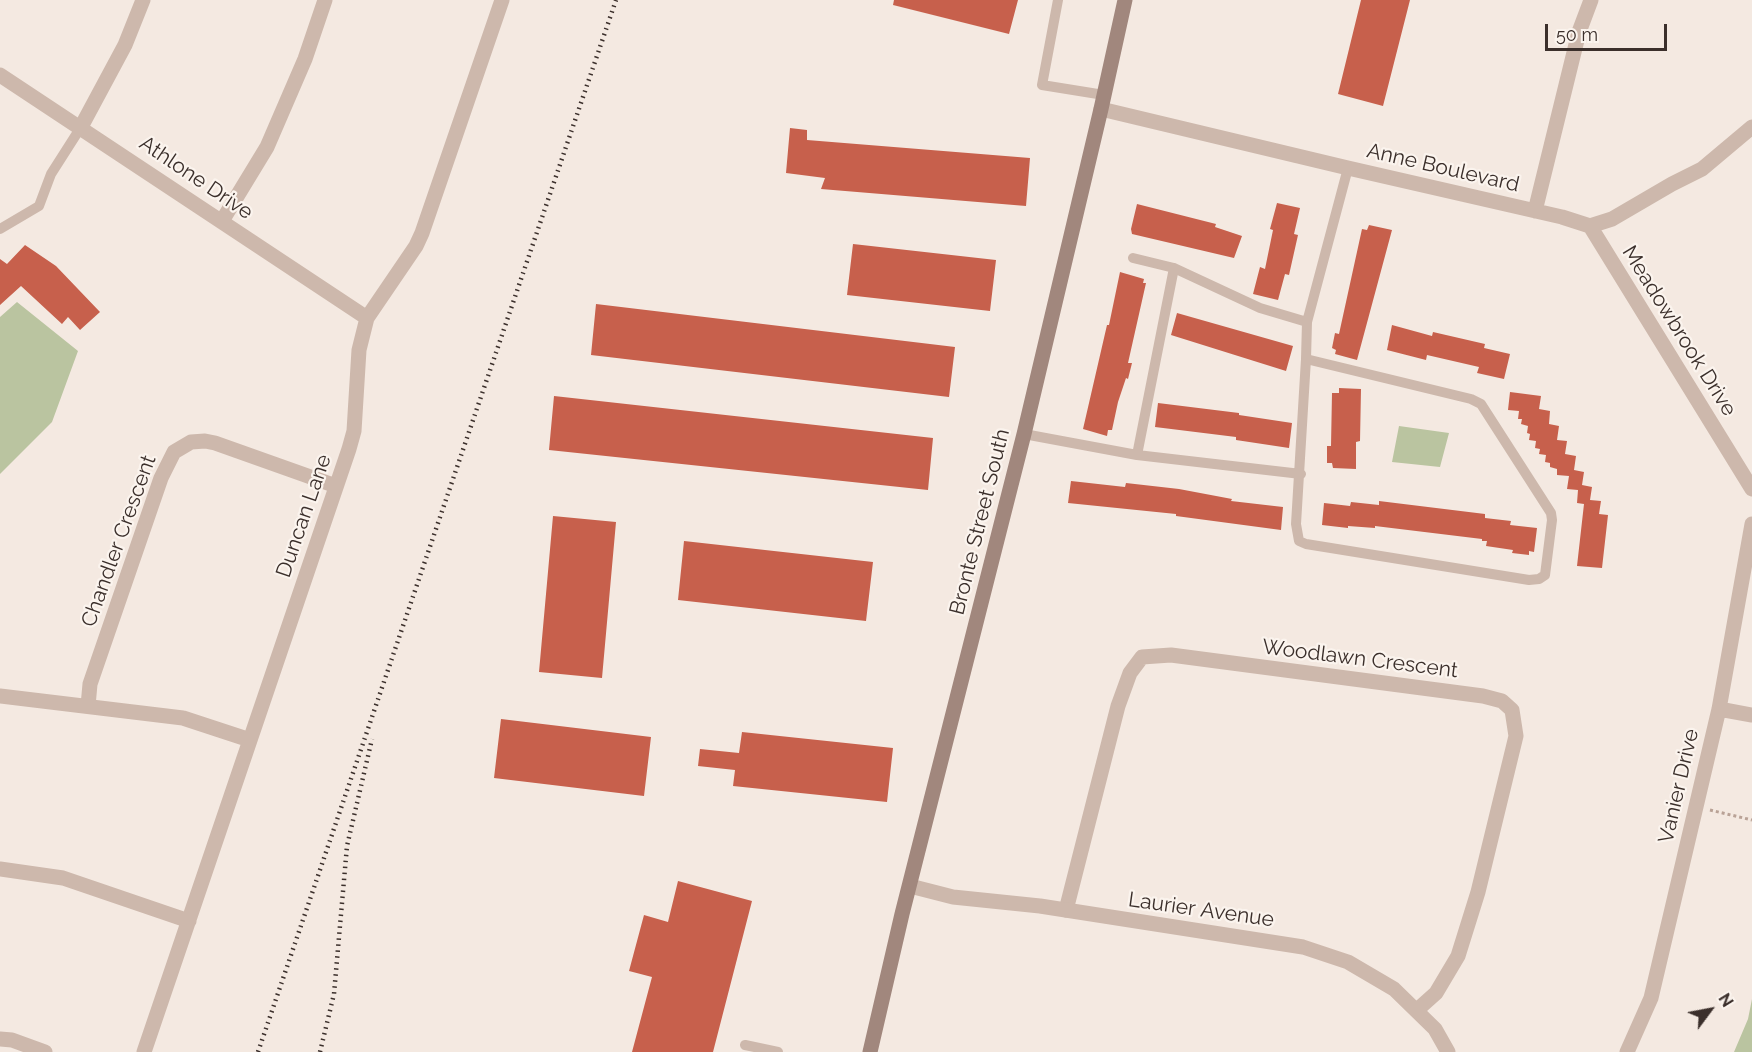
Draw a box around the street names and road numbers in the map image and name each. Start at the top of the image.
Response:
street label: Athlone Drive [135,131,257,225]
street label: Anne Boulevard [1364,138,1522,198]
street label: Meadowbrook Drive [1616,241,1742,421]
street label: Bronte Street South [945,426,1015,618]
street label: Duncan Lane [271,451,337,581]
street label: Chandler Crescent [76,452,162,630]
street label: Woodlawn Crescent [1261,634,1459,684]
street label: Vanier Drive [1654,726,1704,846]
street label: Laurier Avenue [1127,887,1275,933]

